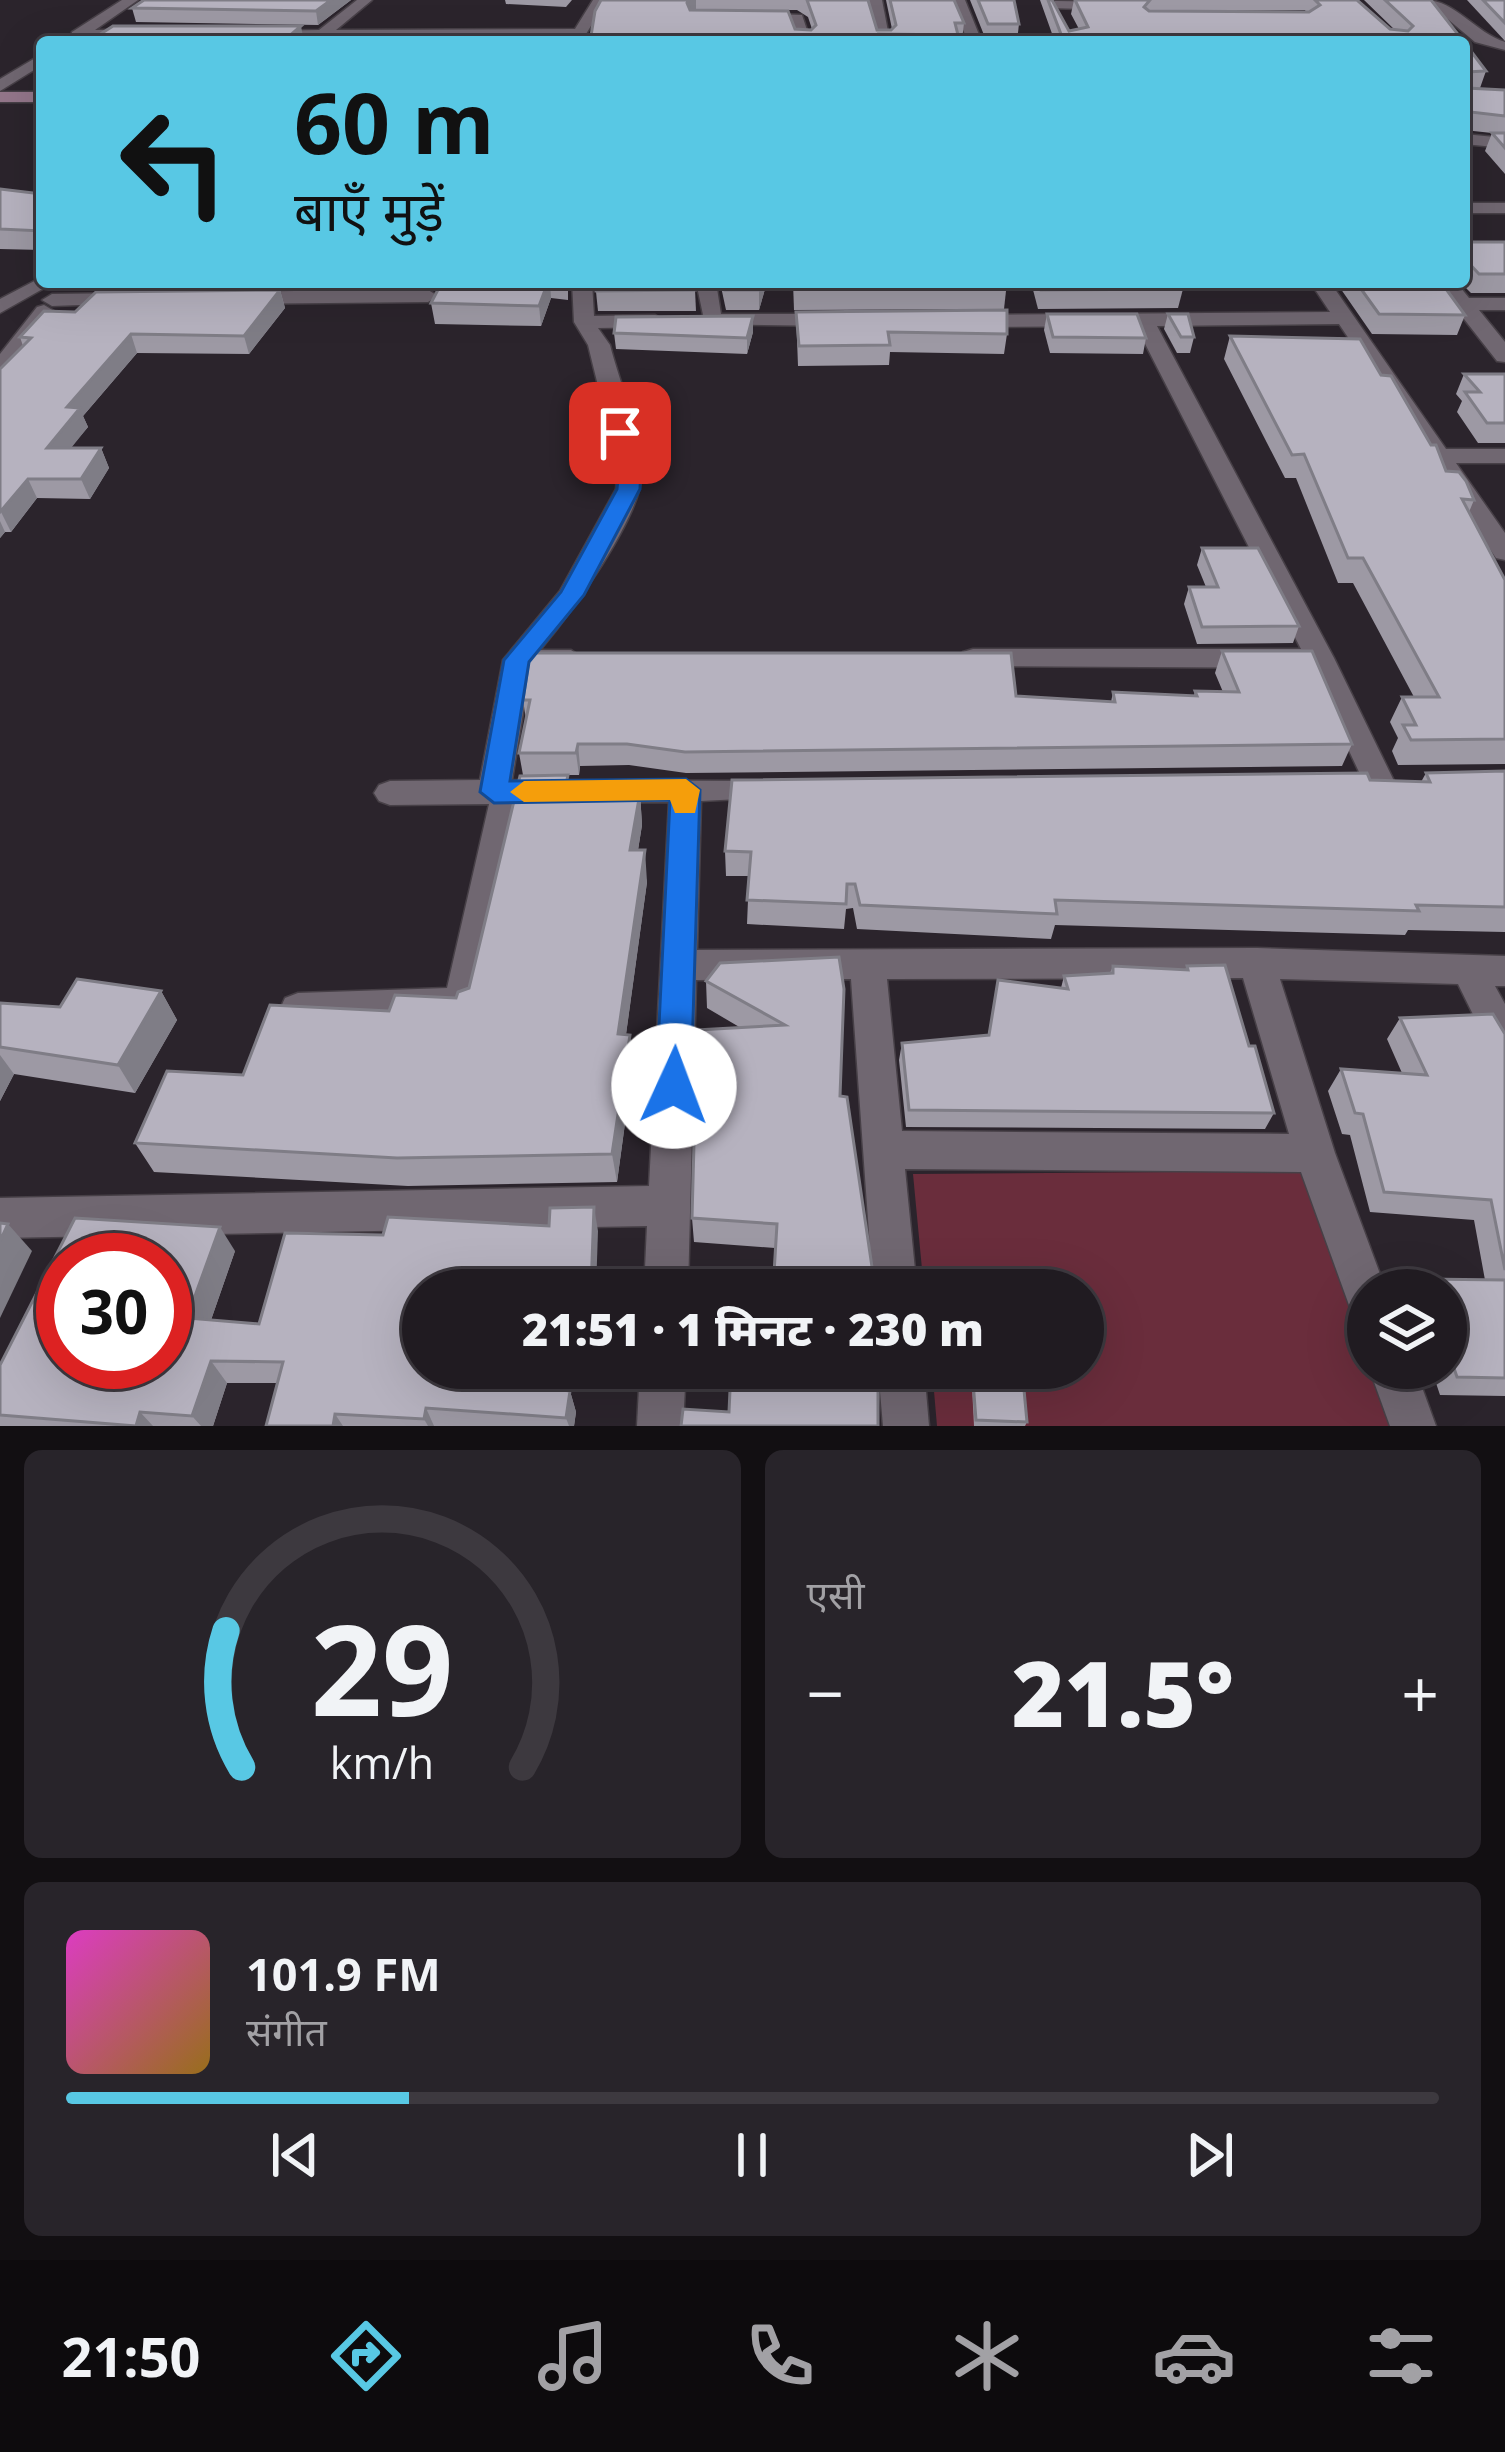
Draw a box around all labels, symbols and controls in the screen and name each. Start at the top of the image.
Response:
text: 60 m [294,64,494,179]
icon: left [96,84,252,240]
text: बाएँ मुड़ें [294,173,444,247]
pin [569,382,671,484]
icon: arrive [587,400,653,466]
position arrow [611,1023,737,1149]
speed limit sign: 30 [36,1233,192,1389]
map controls [1347,1269,1467,1389]
button: layers [1347,1269,1467,1389]
text: 21:51 · 1 मिनट · 230 m [522,1298,984,1359]
text: एसी [807,1567,865,1620]
text: 29 [311,1583,454,1753]
text: 21.5° [1012,1631,1234,1753]
text: − [807,1647,844,1737]
text: + [1401,1647,1439,1737]
text: km/h [330,1733,434,1792]
text: 101.9 FM [246,1943,441,2004]
text: संगीत [246,2004,327,2057]
icon: previous [262,2122,328,2188]
icon: pause [719,2122,785,2188]
icon: next [1177,2122,1243,2188]
icon: directions [324,2314,408,2398]
icon: music [531,2314,615,2398]
icon: phone [738,2314,822,2398]
icon: climate [945,2314,1029,2398]
icon: car [1152,2314,1236,2398]
icon: filters [1359,2314,1443,2398]
text: 21:50 [62,2319,200,2393]

